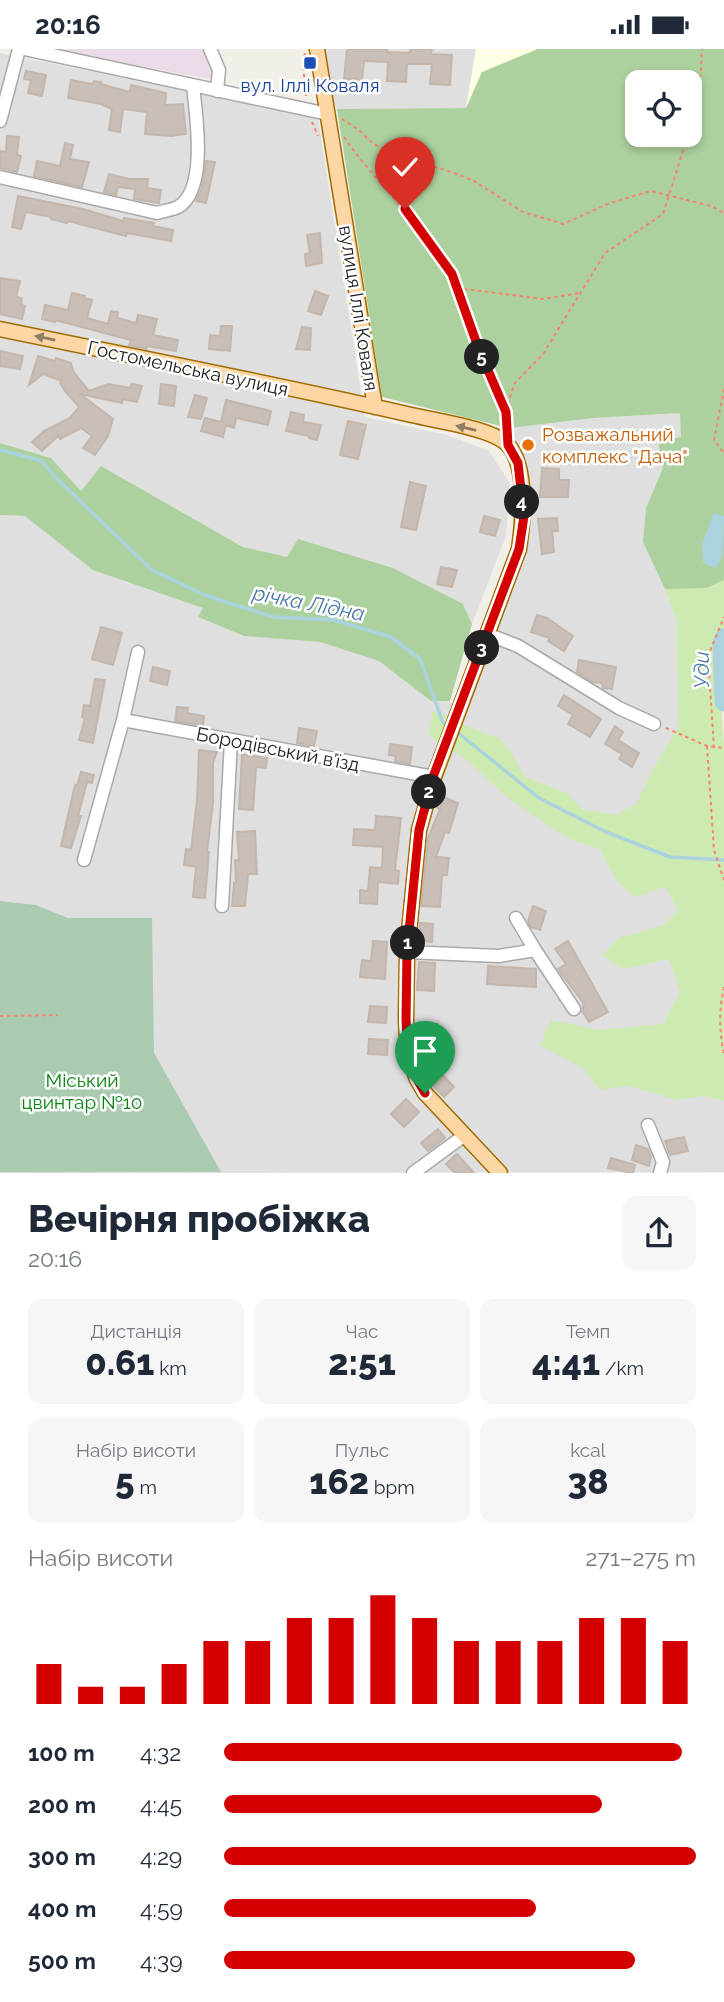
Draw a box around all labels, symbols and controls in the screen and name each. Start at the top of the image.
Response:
text: 20:16 [35,10,101,40]
marker: вул. Іллі Коваля [302,55,318,71]
map controls [625,70,702,147]
button: locate [625,70,702,147]
place label: вул. Іллі Коваля [241,74,379,96]
pin [375,137,435,209]
icon: check [386,148,424,186]
street label: вулиця Іллі Коваля [335,224,383,392]
one-way arrow [34,333,56,344]
street label: Гостомельська вулиця [86,336,290,400]
pin: 5 [464,339,500,375]
text: 5 [476,345,487,367]
one-way arrow [455,422,477,433]
place label: Розважальний комплекс "Дача" [542,423,688,467]
marker: Розважальний комплекс "Дача" [520,437,536,453]
pin: 4 [504,484,540,519]
text: 4 [516,490,527,512]
water label: річка Лідна [250,580,367,626]
pin: 3 [464,631,500,665]
text: 3 [476,636,487,658]
water label: Уди [689,651,714,689]
street label: Бородівський в’їзд [194,722,362,776]
pin: 2 [412,775,446,809]
text: 2 [423,780,434,802]
pin: 1 [390,925,426,961]
text: 1 [403,931,412,953]
pin [395,1021,455,1093]
icon: arrive [406,1032,444,1070]
park label: Міський цвинтар №10 [22,1069,142,1113]
text: Вечірня пробіжка [28,1196,370,1241]
button: share [622,1196,696,1270]
text: 20:16 [28,1245,82,1272]
text: Дистанція [90,1320,182,1342]
text: Час [345,1320,379,1342]
text: Темп [566,1320,610,1342]
text: 0.61 [85,1342,154,1383]
text: 2:51 [328,1342,396,1383]
text: 4:41 [532,1342,600,1383]
text: km [154,1357,187,1379]
text: /km [600,1357,644,1379]
text: Набір висоти [76,1439,196,1461]
text: Пульс [335,1439,389,1461]
text: kcal [570,1439,606,1461]
text: 5 [115,1461,135,1502]
text: 162 [309,1461,369,1502]
text: 38 [567,1461,609,1502]
text: m [135,1476,157,1498]
text: bpm [369,1476,415,1498]
text: Набір висоти [28,1544,173,1571]
text: 271–275 m [586,1544,696,1571]
text: 100 m [28,1739,95,1766]
text: 4:32 [140,1739,181,1766]
text: 200 m [28,1791,96,1818]
text: 4:45 [140,1791,182,1818]
text: 300 m [28,1843,96,1870]
text: 4:29 [140,1843,182,1870]
text: 400 m [28,1895,96,1922]
text: 4:59 [140,1895,183,1922]
text: 500 m [28,1947,96,1974]
text: 4:39 [140,1947,183,1974]

